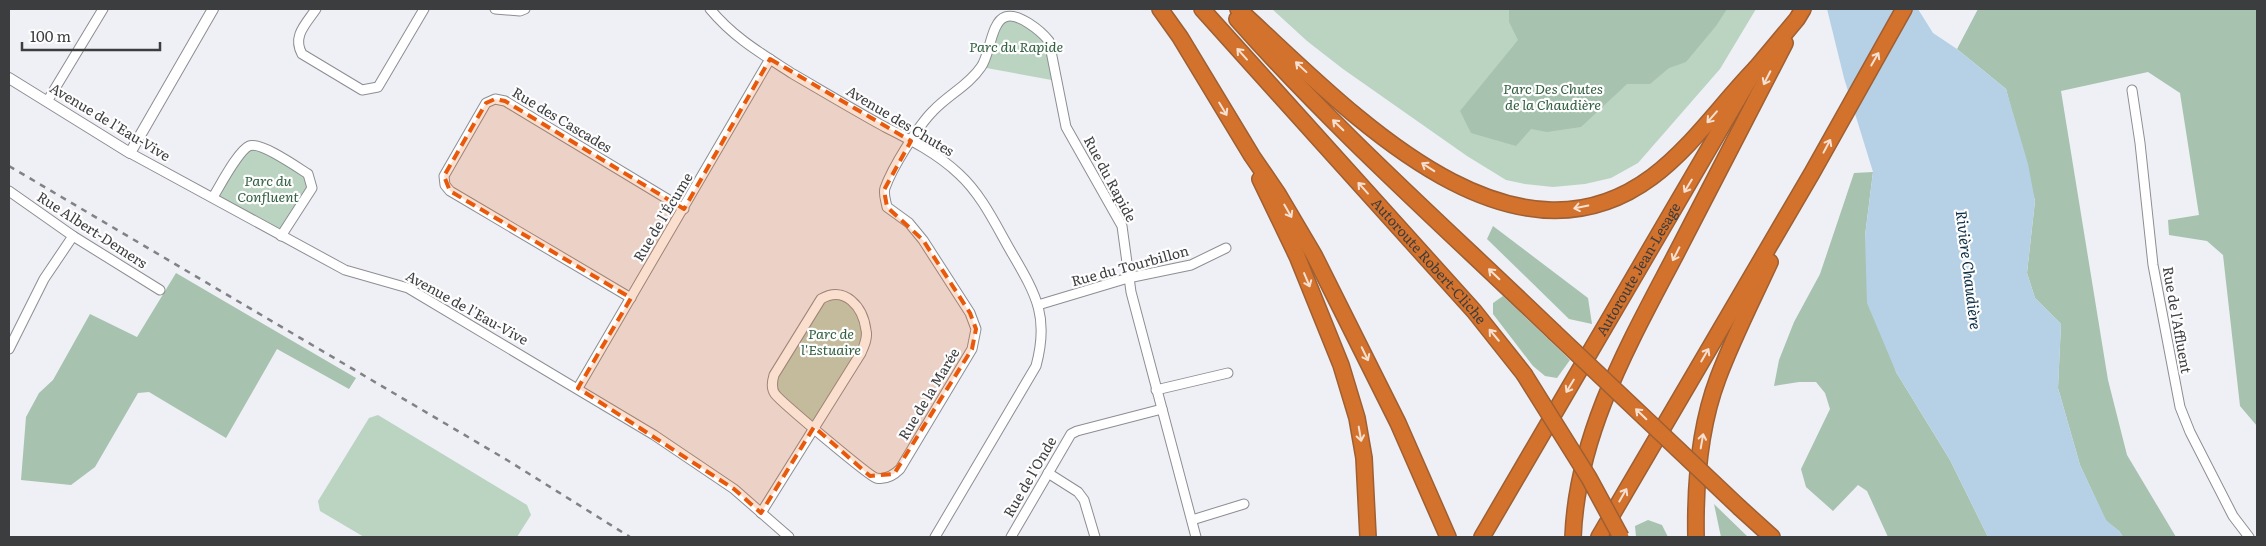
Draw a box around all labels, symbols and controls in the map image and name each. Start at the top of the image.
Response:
scale bar [22,20,160,52]
text: 100 m [30,24,71,47]
park label: Parc du Rapide [969,36,1063,56]
one-way arrow [1237,47,1248,60]
one-way arrow [1871,52,1881,67]
one-way arrow [1295,61,1307,73]
one-way arrow [1762,70,1771,85]
street label: Avenue de l'Eau-Vive [47,77,174,165]
park label: Parc Des Chutes de la Chaudière [1503,78,1603,114]
street label: Avenue des Chutes [843,80,958,160]
street label: Rue des Cascades [509,82,616,157]
one-way arrow [1219,101,1229,115]
one-way arrow [1706,110,1718,123]
one-way arrow [1332,119,1345,131]
street label: Rue du Rapide [1080,132,1142,225]
one-way arrow [1822,138,1832,153]
one-way arrow [1422,162,1436,172]
street label: Rue de l'Écume [628,168,697,265]
park label: Parc du Confluent [237,170,299,206]
one-way arrow [1683,178,1693,192]
one-way arrow [1357,181,1369,194]
street label: Rue Albert-Demers [34,186,152,272]
street label: Autoroute Robert-Cliche [1367,193,1492,328]
street label: Autoroute Jean-Lesage [1591,198,1684,339]
one-way arrow [1574,203,1590,212]
one-way arrow [1284,204,1294,218]
water label: Rivière Chaudière [1951,209,1988,331]
street label: Rue du Tourbillon [1069,240,1191,290]
one-way arrow [1671,246,1681,261]
street label: Avenue de l'Eau-Vive [403,265,532,349]
street label: Rue de l'Affluent [2159,265,2197,375]
one-way arrow [1487,268,1500,280]
one-way arrow [1303,272,1313,287]
park label: Parc de l'Estuaire [801,323,861,359]
one-way arrow [1489,329,1500,342]
street label: Rue de la Marée [893,344,964,443]
one-way arrow [1360,347,1370,362]
one-way arrow [1701,348,1711,363]
one-way arrow [1565,378,1575,392]
one-way arrow [1634,408,1647,420]
one-way arrow [1355,425,1365,441]
street label: Rue de l'Onde [998,432,1060,521]
one-way arrow [1698,433,1708,449]
one-way arrow [1619,489,1629,503]

